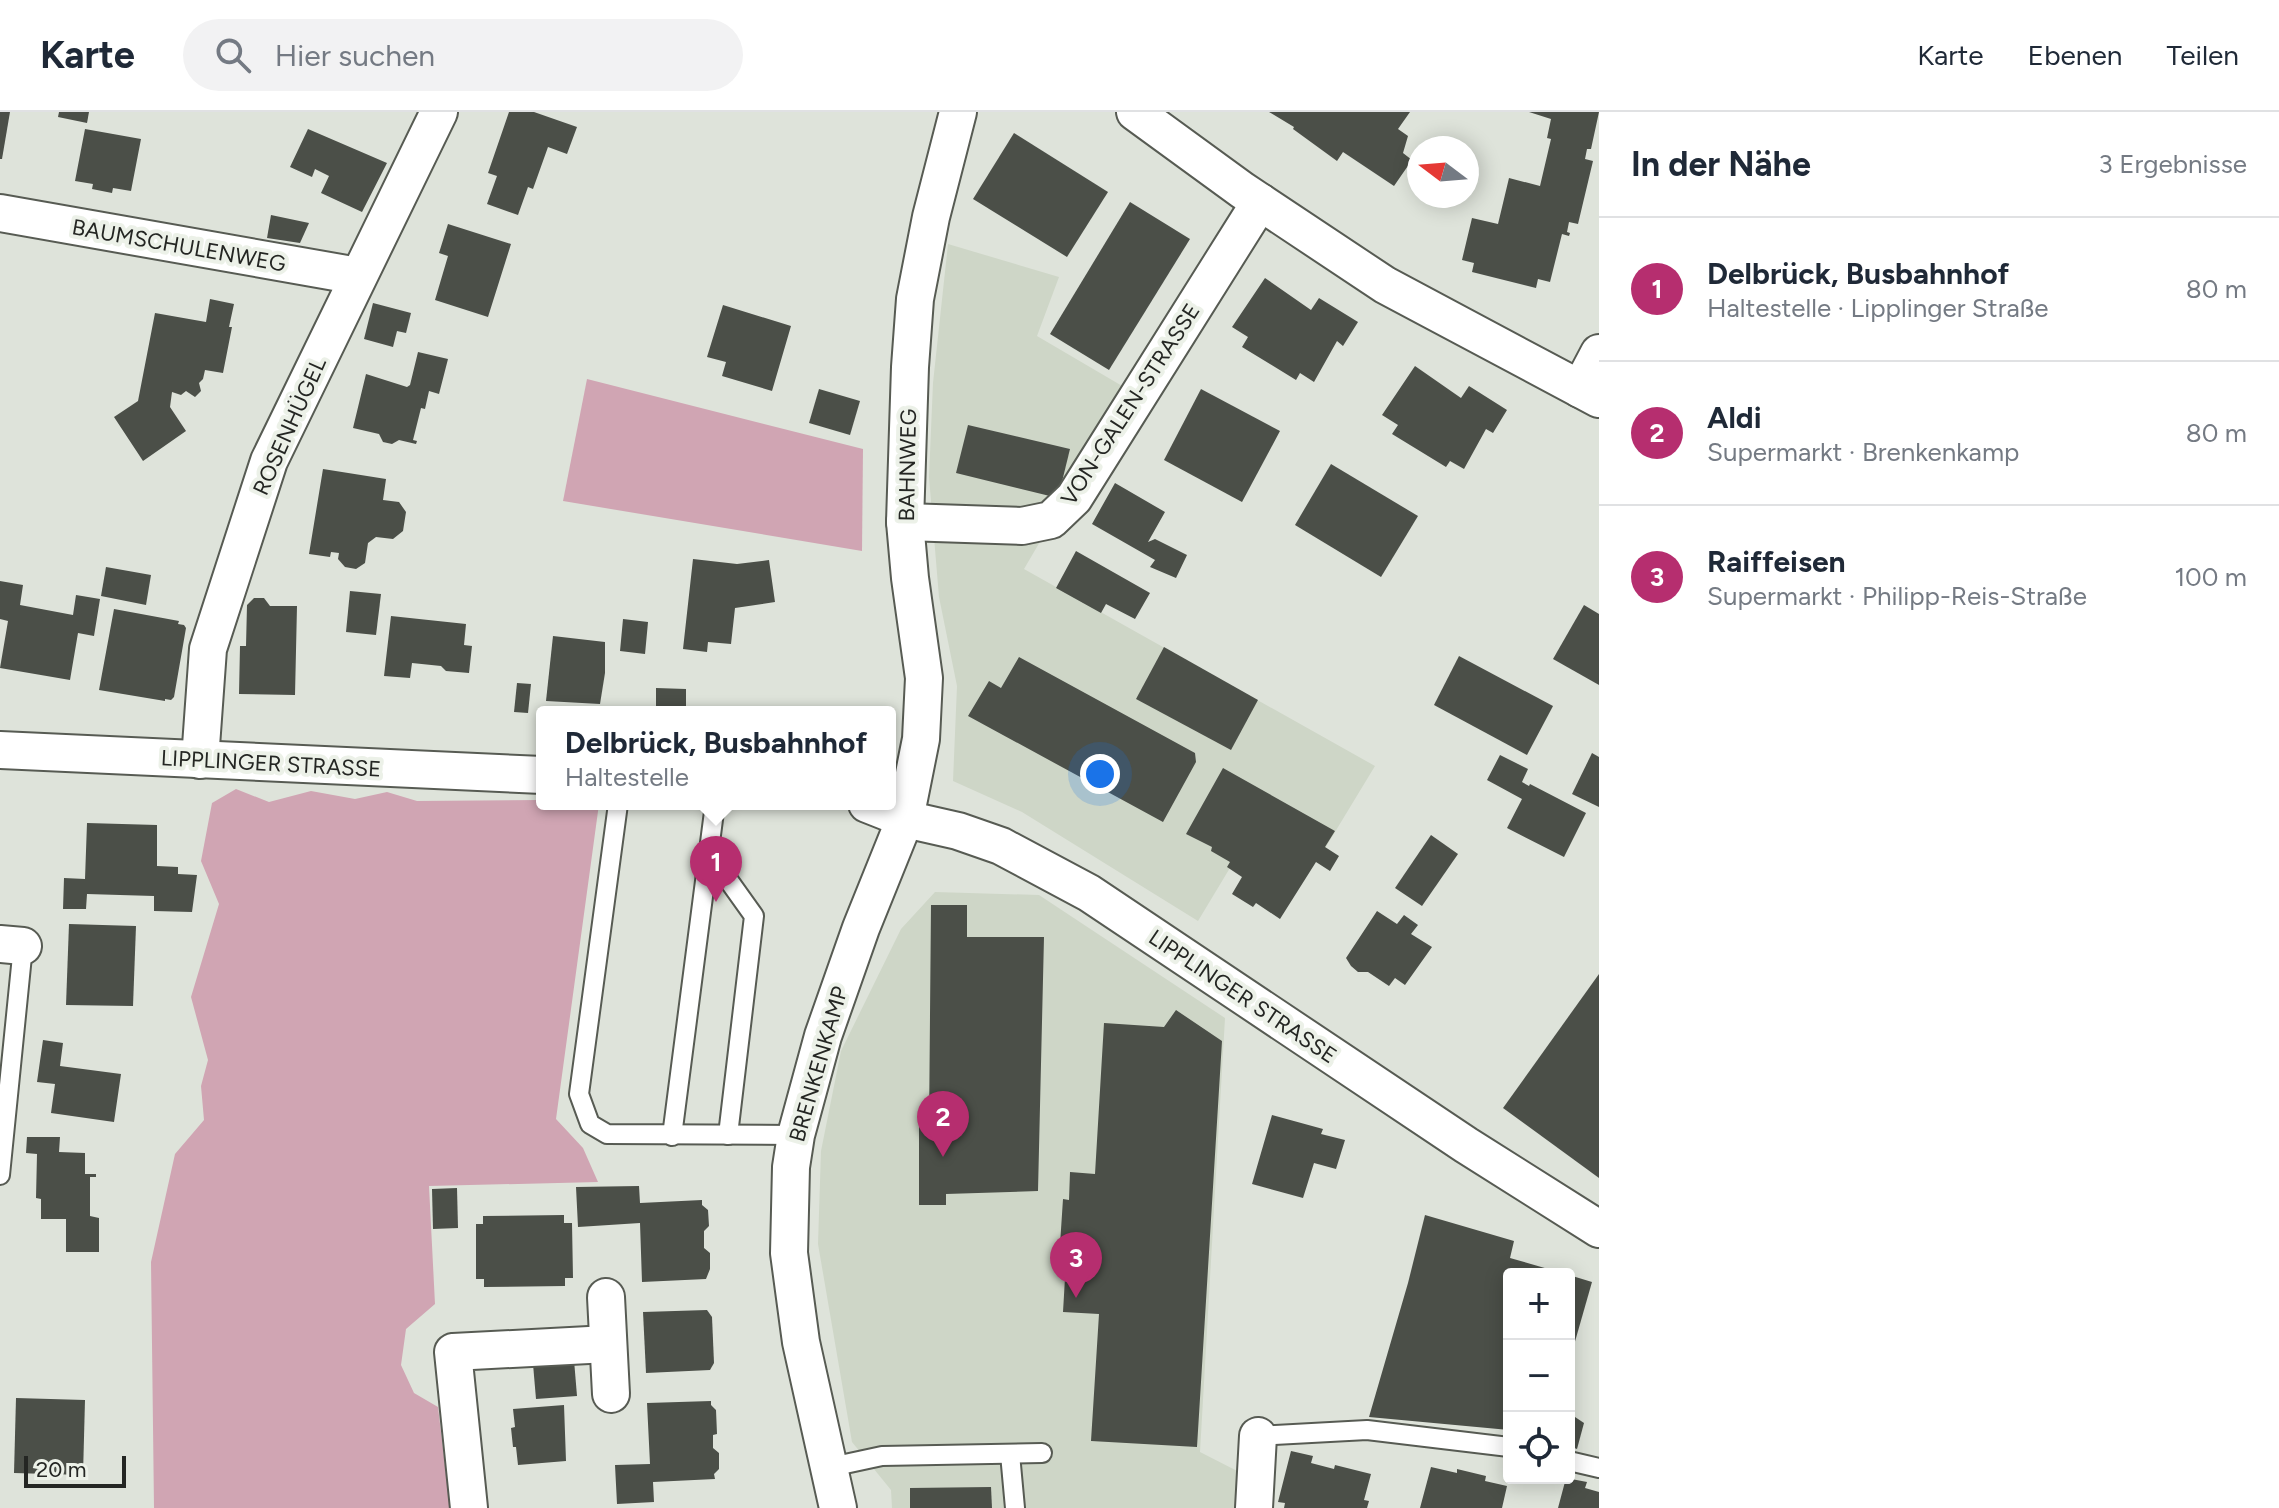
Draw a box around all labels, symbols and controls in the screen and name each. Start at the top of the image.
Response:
search box [183,19,743,91]
text: Karte [40,32,135,78]
icon: search [211,33,255,77]
text: Hier suchen [275,37,435,74]
text: Karte [1917,38,1984,72]
text: Ebenen [2028,38,2122,72]
text: Teilen [2166,38,2239,72]
north arrow [1407,136,1479,208]
text: In der Nähe [1631,144,1811,185]
text: 3 Ergebnisse [2099,148,2247,180]
street label: BAUMSCHULENWEG [70,213,288,278]
text: Delbrück, Busbahnhof [1707,255,2009,292]
text: 1 [1652,273,1662,305]
text: 80 m [2186,273,2247,305]
text: Haltestelle · Lipplinger Straße [1707,292,2049,324]
street label: VON-GALEN-STRASSE [1055,298,1206,510]
street label: ROSENHÜGEL [247,353,332,499]
text: Aldi [1707,399,1762,436]
street label: BAHNWEG [893,408,922,522]
text: 2 [1649,417,1665,449]
text: 80 m [2186,417,2247,449]
text: Supermarkt · Brenkenkamp [1707,436,2019,468]
text: Raiffeisen [1707,543,1846,580]
text: 3 [1650,561,1664,593]
text: 100 m [2174,561,2247,593]
text: Supermarkt · Philipp-Reis-Straße [1707,580,2087,612]
popup [536,706,896,810]
text: Delbrück, Busbahnhof [565,724,867,761]
street label: LIPPLINGER STRASSE [160,744,382,783]
your location [1080,754,1120,794]
text: Haltestelle [565,761,689,793]
pin: 1 [690,836,742,902]
street label: LIPPLINGER STRASSE [1144,924,1342,1069]
street label: BRENKENKAMP [783,983,854,1145]
pin: 2 [917,1091,969,1157]
pin: 3 [1050,1232,1102,1298]
map controls [1503,1268,1575,1484]
button: + [1503,1268,1575,1340]
button: − [1503,1340,1575,1412]
button: locate [1503,1412,1575,1484]
scale bar [24,1452,126,1488]
text: 20 m [36,1456,87,1483]

